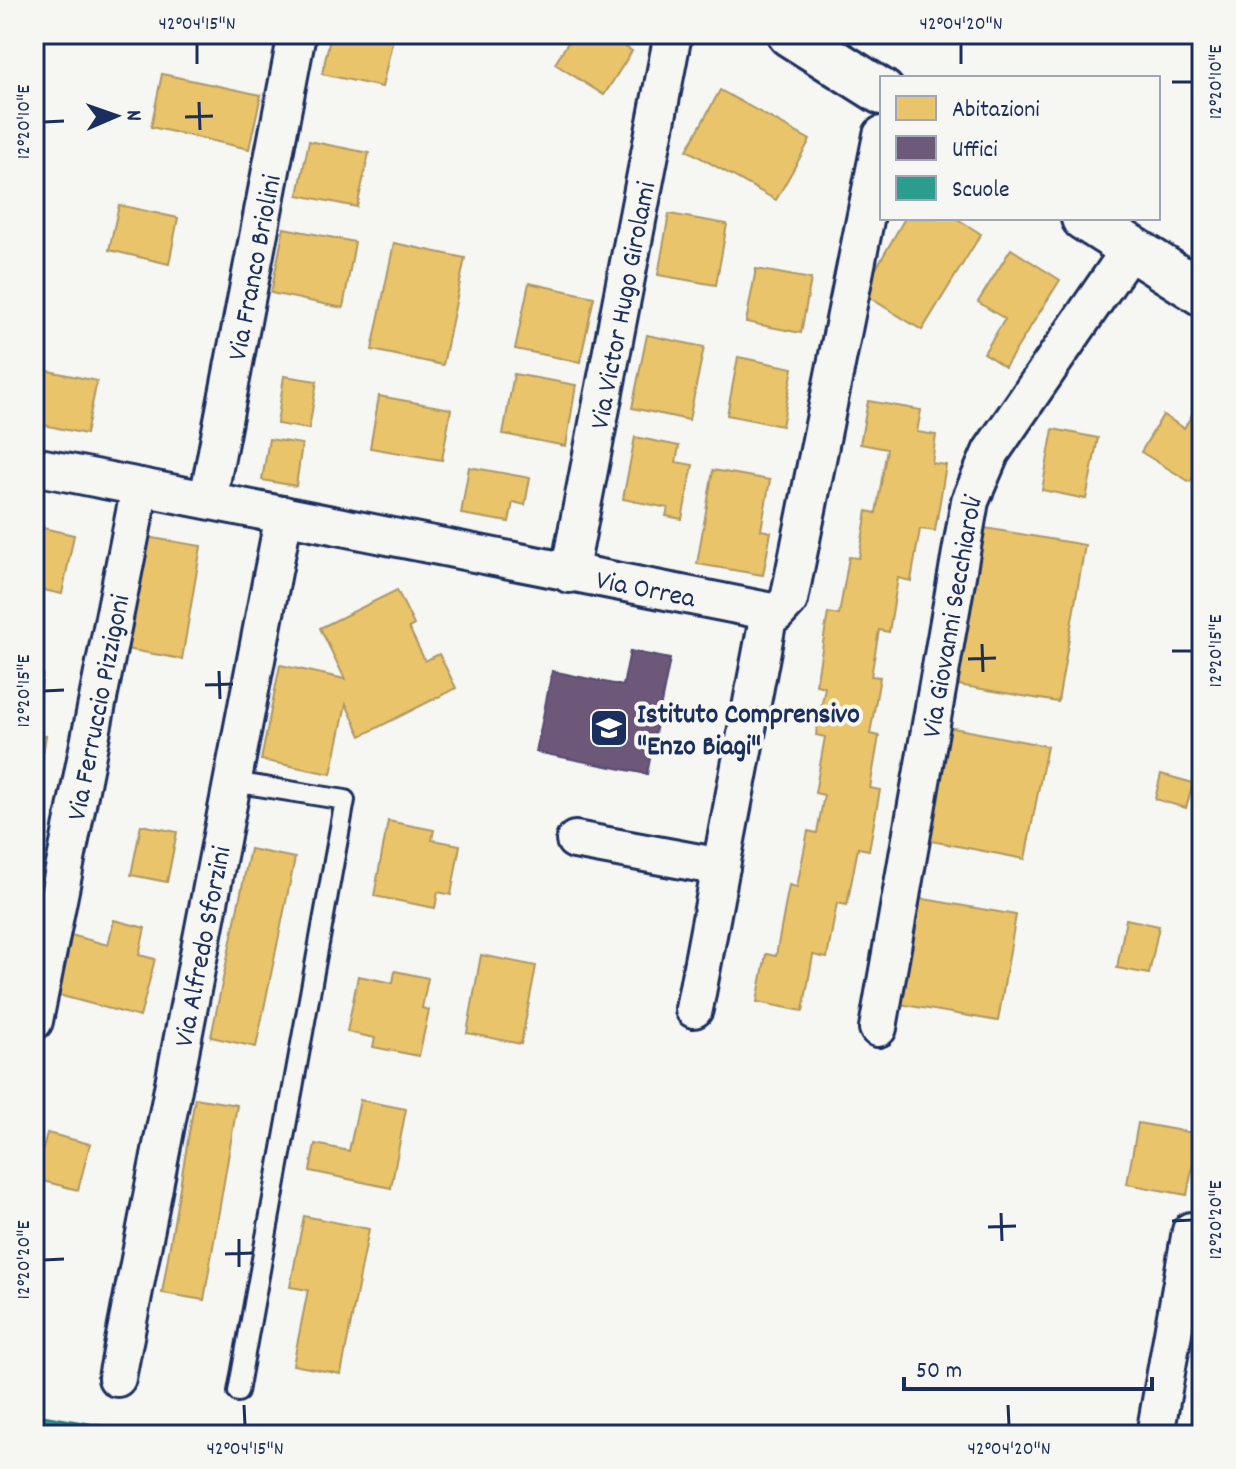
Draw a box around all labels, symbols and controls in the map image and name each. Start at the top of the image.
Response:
text: 42°04'15"N [158,11,236,39]
text: 42°04'20"N [919,11,1003,39]
text: 12°20'10"E [1203,45,1231,119]
north arrow [76,76,156,156]
legend [880,76,1160,220]
text: 12°20'10"E [11,85,39,159]
text: Abitazioni [952,94,1040,128]
text: N [117,109,148,122]
text: Uffici [952,134,998,168]
street label: Via Franco Briolini [220,172,295,364]
text: Scuole [952,174,1010,208]
street label: Via Victor Hugo Girolami [582,179,669,433]
street label: Via Giovanni Secchiaroli [914,490,995,741]
street label: Via Orrea [592,563,699,622]
street label: Via Ferruccio Pizzigoni [59,592,143,825]
text: 12°20'15"E [1203,615,1231,687]
text: 12°20'15"E [11,655,39,727]
place label: Istituto Comprensivo "Enzo Biagi" [637,697,860,769]
school or university icon: Istituto Comprensivo "Enzo Biagi" [588,707,630,749]
street label: Via Alfredo Sforzini [167,843,244,1051]
text: 12°20'20"E [1203,1181,1231,1259]
text: 12°20'20"E [11,1221,39,1299]
scale bar [904,1341,1152,1391]
text: 50 m [916,1355,962,1389]
text: 42°04'15"N [206,1436,284,1464]
text: 42°04'20"N [967,1436,1051,1464]

